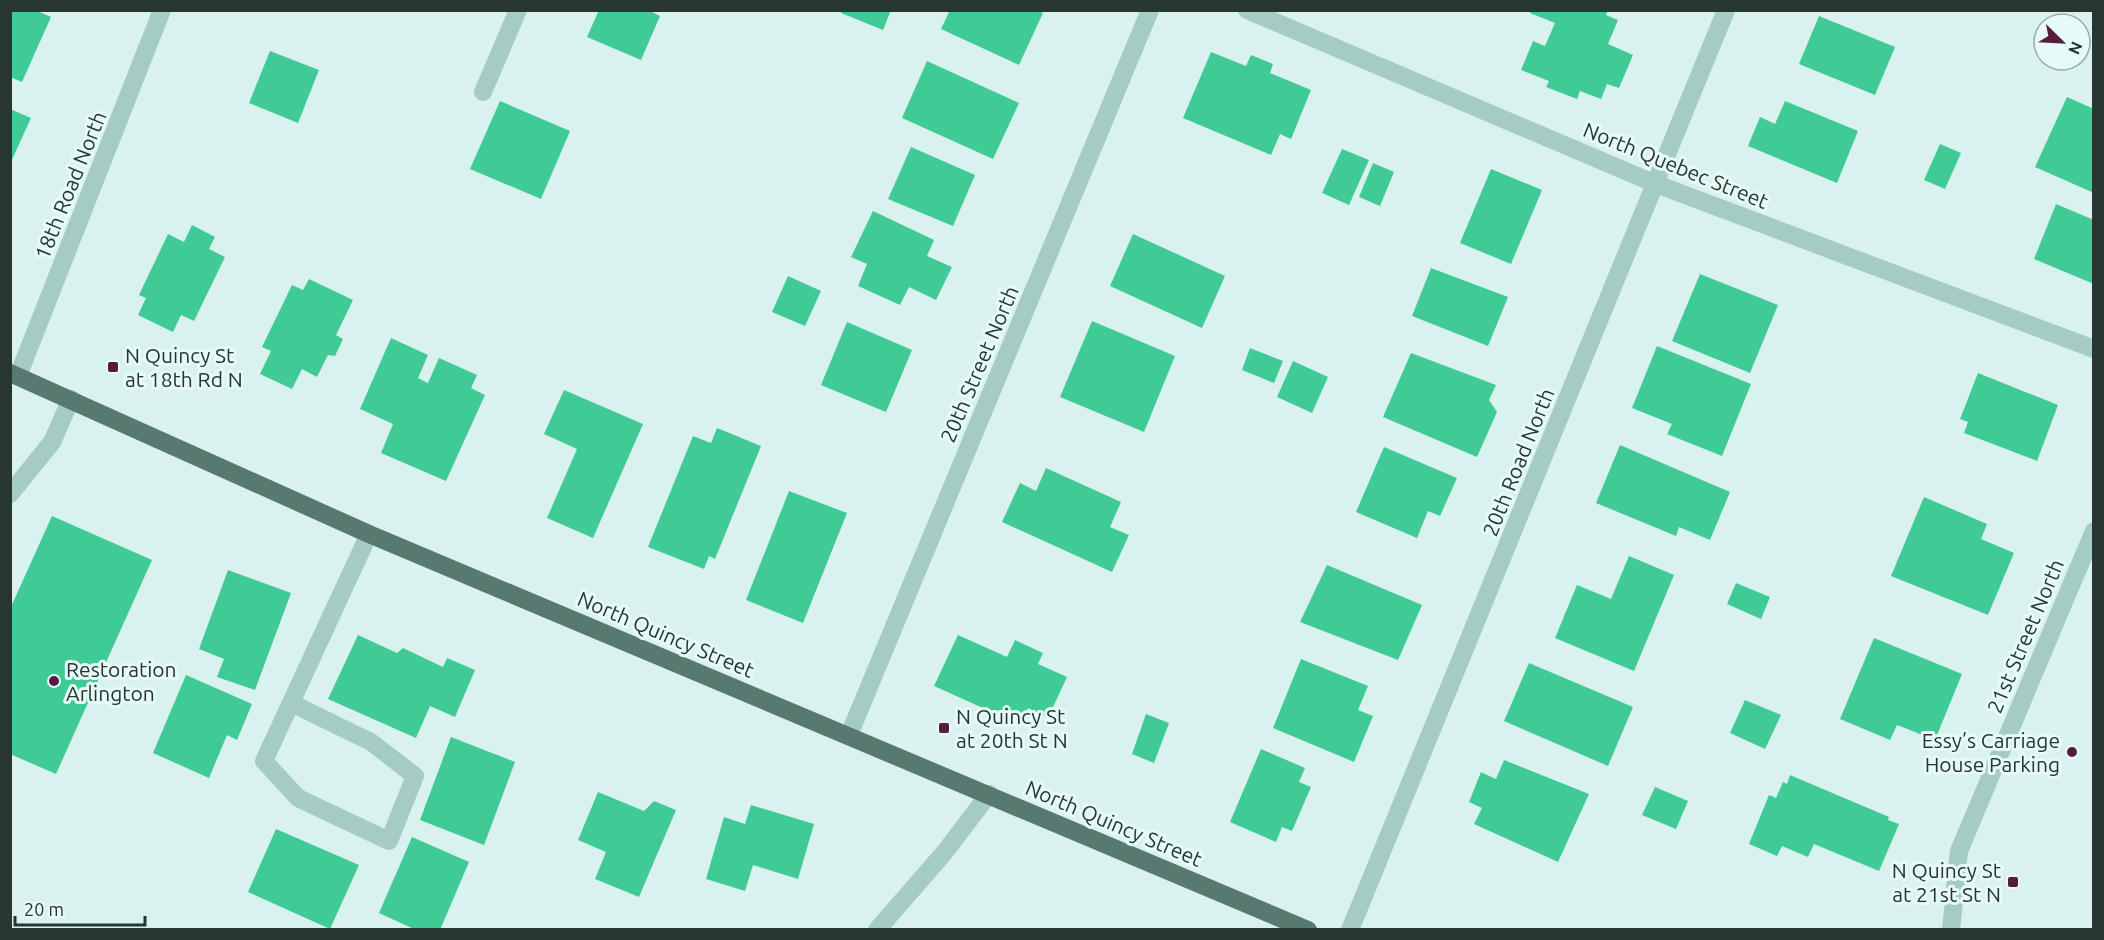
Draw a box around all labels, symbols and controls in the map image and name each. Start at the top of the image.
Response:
north arrow [2032,12,2092,72]
text: N [2065,39,2086,57]
street label: 18th Road North [29,108,111,262]
street label: North Quebec Street [1580,117,1772,213]
street label: 20th Street North [935,282,1023,446]
place label: N Quincy St at 18th Rd N [125,343,243,391]
marker: N Quincy St at 18th Rd N [106,360,120,374]
street label: 20th Road North [1477,385,1559,539]
street label: 21st Street North [1982,555,2068,717]
street label: North Quincy Street [574,586,758,682]
place label: Restoration Arlington [66,657,177,705]
marker: Restoration Arlington [47,674,61,688]
place label: N Quincy St at 20th St N [956,704,1068,752]
marker: N Quincy St at 20th St N [937,721,951,735]
place label: Essy’s Carriage House Parking [1922,728,2060,776]
marker: Essy’s Carriage House Parking [2065,745,2079,759]
street label: North Quincy Street [1022,775,1206,871]
place label: N Quincy St at 21st St N [1892,858,2001,906]
marker: N Quincy St at 21st St N [2006,875,2020,889]
scale bar [15,889,146,927]
text: 20 m [24,899,64,919]

